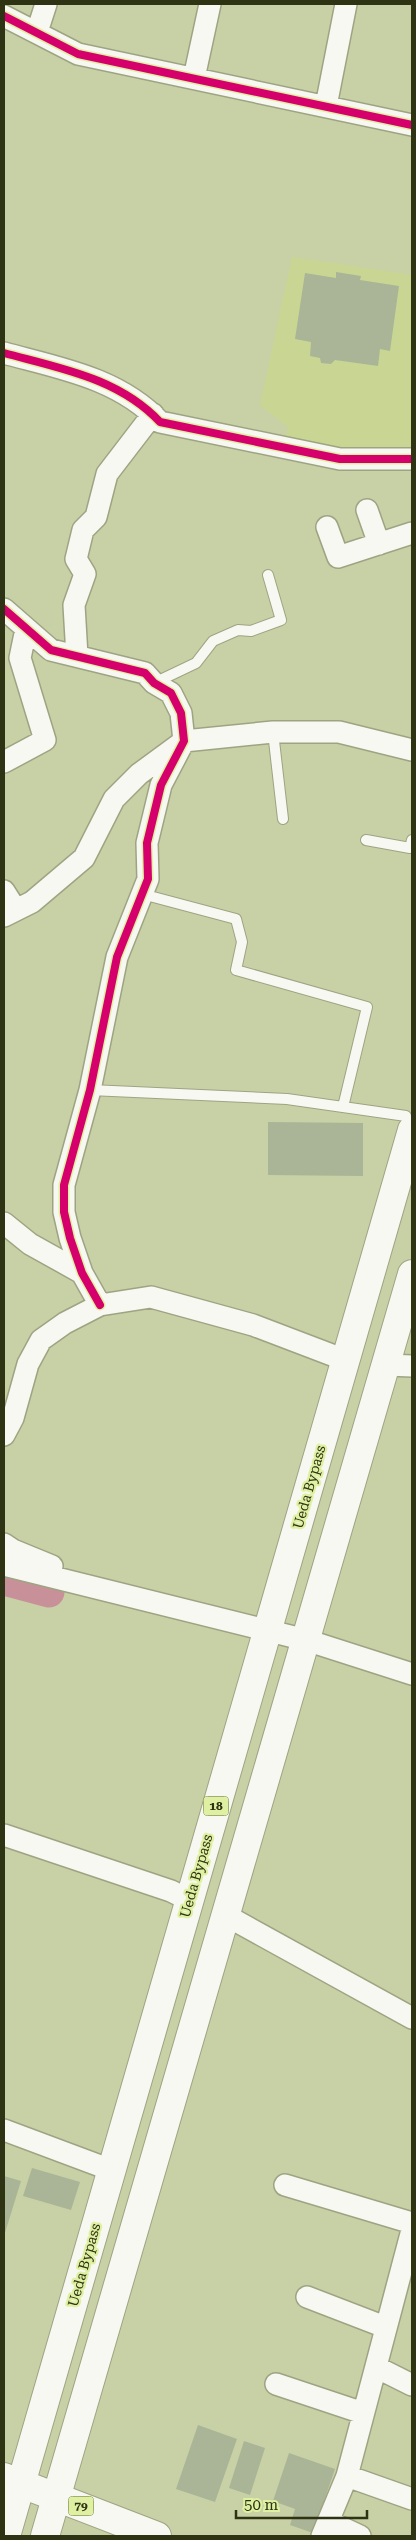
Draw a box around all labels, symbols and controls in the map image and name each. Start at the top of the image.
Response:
street label: Ueda Bypass [289,1443,329,1531]
road number: 18 [204,1796,228,1815]
street label: Ueda Bypass [176,1832,216,1920]
street label: Ueda Bypass [64,2221,104,2309]
scale bar [236,2488,367,2520]
road number: 79 [68,2496,94,2516]
text: 50 m [244,2496,279,2514]

